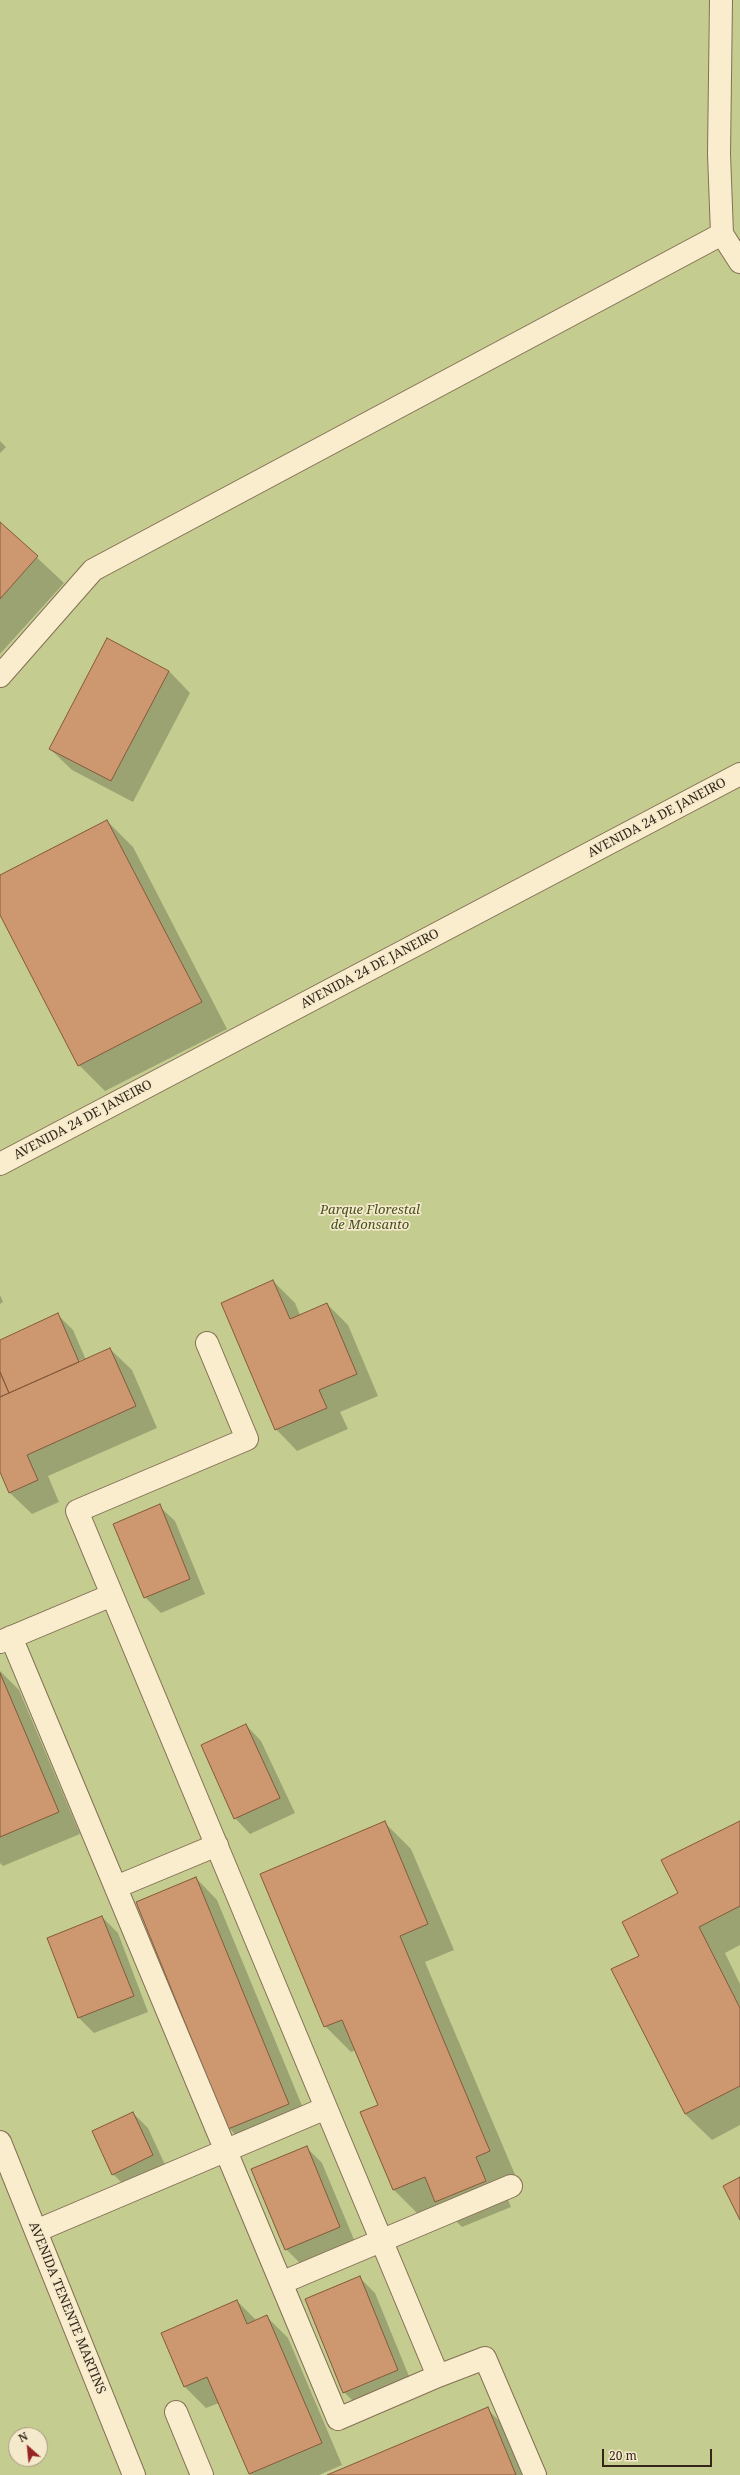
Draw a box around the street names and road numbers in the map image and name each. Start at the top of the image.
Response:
street label: AVENIDA 24 DE JANEIRO [585,775,729,861]
street label: AVENIDA 24 DE JANEIRO [298,926,442,1012]
street label: AVENIDA 24 DE JANEIRO [11,1077,155,1163]
street label: AVENIDA TENENTE MARTINS [25,2220,109,2396]

